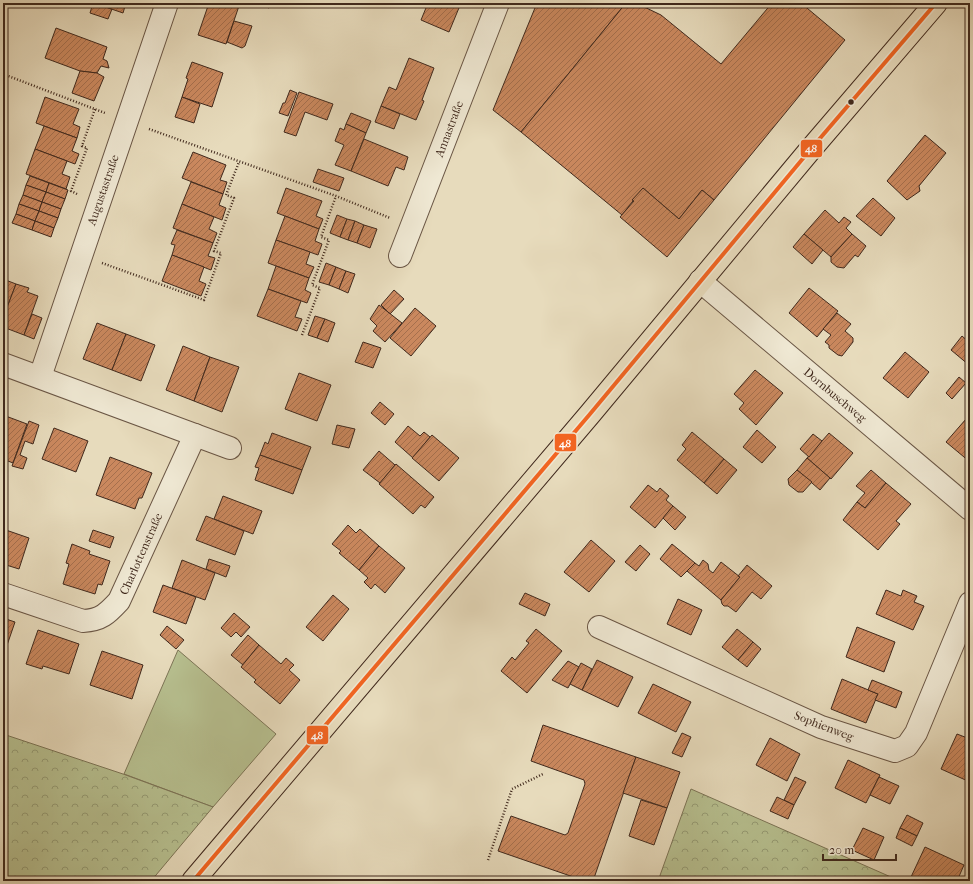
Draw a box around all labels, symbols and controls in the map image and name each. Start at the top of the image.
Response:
unlabelled marker [846,97,856,107]
street label: Annastraße [432,99,466,160]
line badge: 48 [800,139,823,158]
text: 48 [804,142,817,155]
street label: Augustastraße [84,153,122,228]
street label: Dornbuschweg [801,365,870,426]
line badge: 48 [554,433,577,452]
text: 48 [558,437,571,450]
street label: Charlottenstraße [117,511,165,597]
street label: Sophienweg [792,708,856,744]
line badge: 48 [306,725,329,745]
text: 48 [310,729,323,742]
scale bar [823,836,896,862]
text: 20 m [829,843,854,857]

